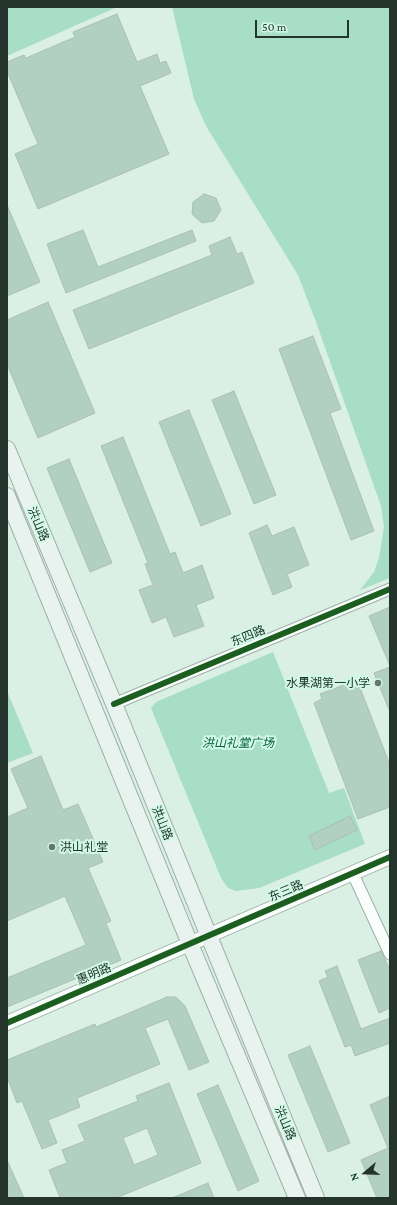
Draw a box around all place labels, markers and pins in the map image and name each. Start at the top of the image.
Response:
place label: 水果湖第一小学 [286,676,370,690]
marker: 水果湖第一小学 [373,678,383,688]
place label: 洪山礼堂 [60,840,108,854]
marker: 洪山礼堂 [47,842,57,852]

